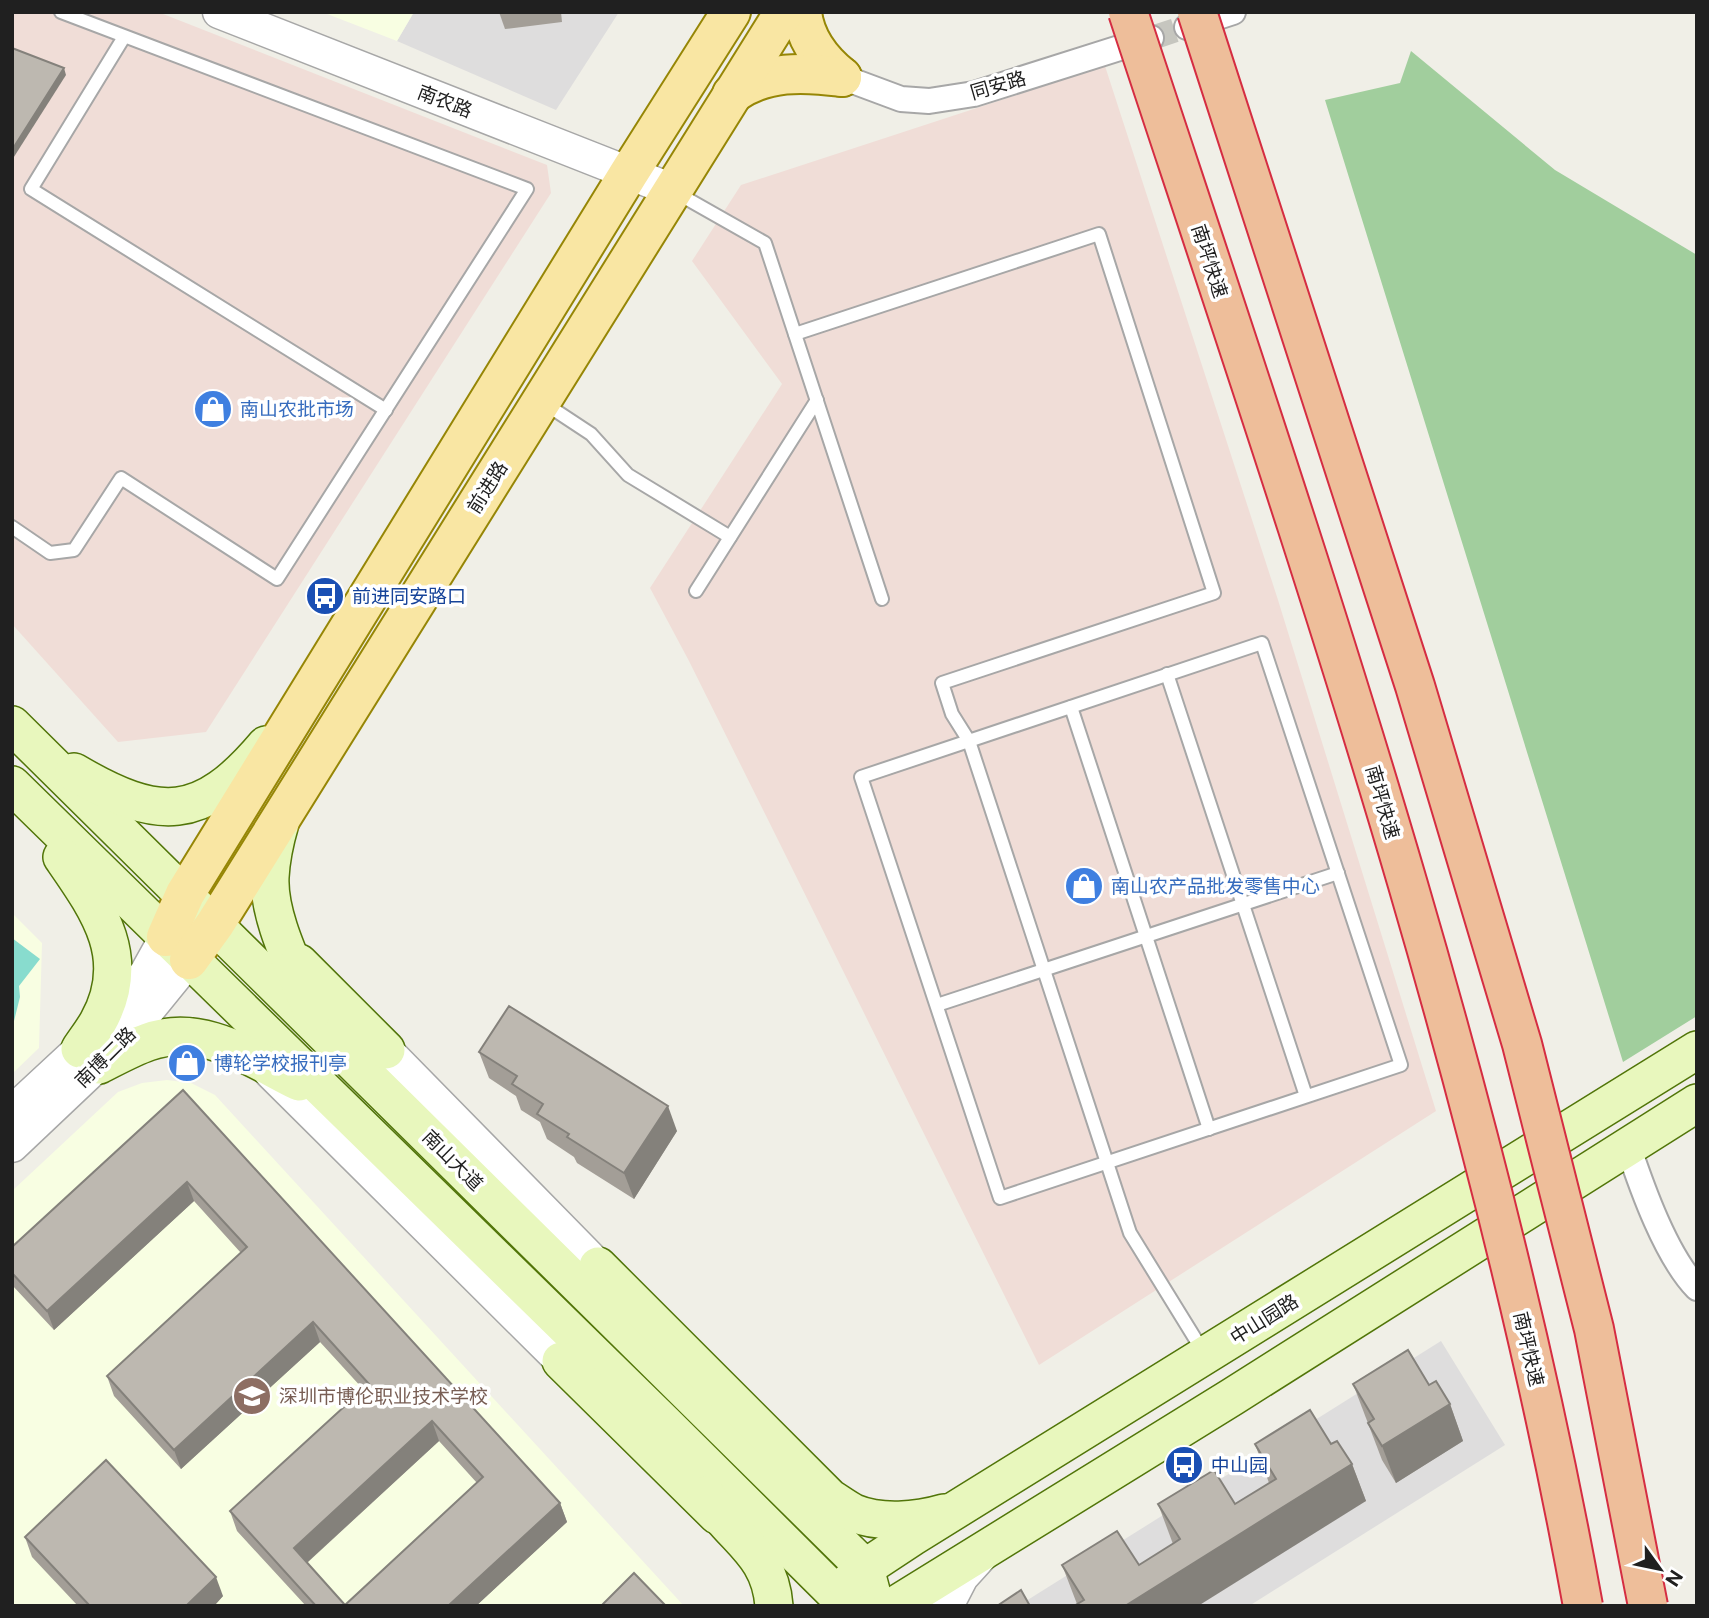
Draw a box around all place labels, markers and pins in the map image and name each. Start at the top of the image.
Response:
shop icon: 南山农批市场 [192,388,234,430]
place label: 南山农批市场 [240,398,354,420]
bus stop icon: 前进同安路口 [304,575,346,617]
place label: 前进同安路口 [352,585,466,607]
shop icon: 南山农产品批发零售中心 [1063,865,1105,907]
place label: 南山农产品批发零售中心 [1111,875,1320,897]
shop icon: 博轮学校报刊亭 [166,1042,208,1084]
place label: 博轮学校报刊亭 [214,1052,347,1074]
school or university icon: 深圳市博伦职业技术学校 [231,1375,273,1417]
place label: 深圳市博伦职业技术学校 [279,1385,488,1407]
bus stop icon: 中山园 [1163,1444,1205,1486]
place label: 中山园 [1211,1454,1268,1476]

